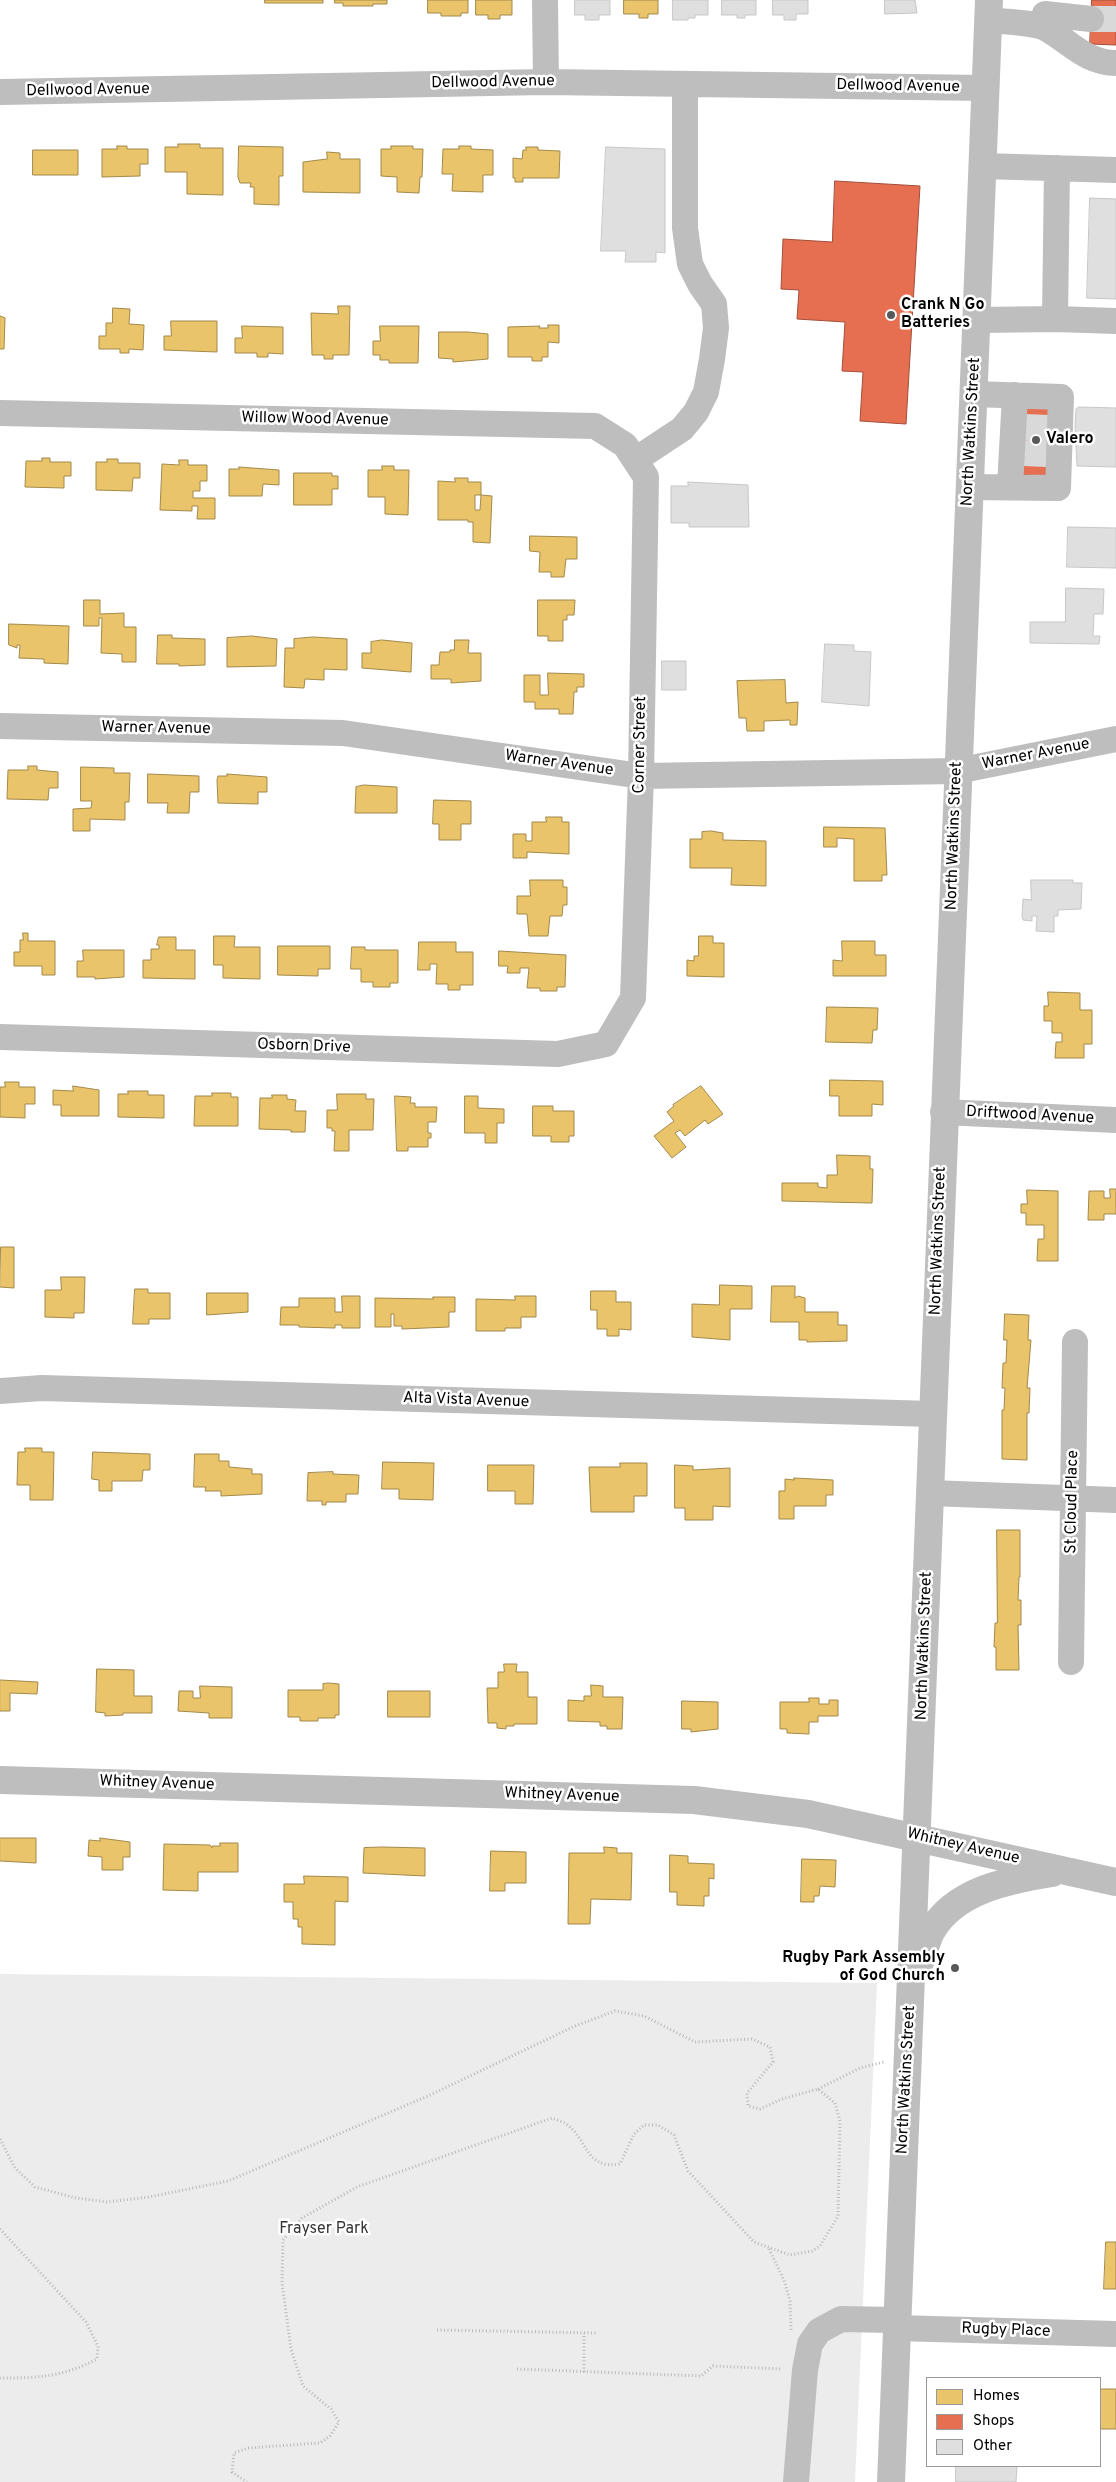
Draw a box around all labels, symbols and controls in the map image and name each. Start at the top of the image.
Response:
street label: Dellwood Avenue [431,72,555,94]
street label: Dellwood Avenue [836,76,960,98]
street label: Dellwood Avenue [26,80,150,102]
place label: Crank N Go Batteries [901,296,985,334]
marker: Crank N Go Batteries [885,309,897,321]
street label: North Watkins Street [959,357,985,507]
street label: Willow Wood Avenue [241,409,389,431]
place label: Valero [1046,430,1094,450]
marker: Valero [1030,434,1042,446]
street label: Corner Street [631,696,651,794]
street label: Warner Avenue [101,718,211,740]
street label: Warner Avenue [981,735,1091,775]
street label: Warner Avenue [504,747,614,781]
street label: North Watkins Street [943,761,967,911]
street label: Osborn Drive [257,1036,351,1058]
street label: Driftwood Avenue [965,1103,1095,1129]
street label: North Watkins Street [927,1166,951,1316]
street label: Alta Vista Avenue [402,1389,530,1413]
street label: St Cloud Place [1062,1450,1084,1554]
street label: North Watkins Street [913,1571,937,1721]
street label: Whitney Avenue [99,1772,215,1796]
street label: Whitney Avenue [504,1784,620,1808]
street label: Whitney Avenue [905,1825,1021,1869]
place label: Rugby Park Assembly of God Church [782,1949,945,1987]
marker: Rugby Park Assembly of God Church [949,1962,961,1974]
street label: North Watkins Street [894,2005,920,2155]
park label: Frayser Park [279,2220,369,2240]
street label: Rugby Place [961,2320,1051,2342]
legend [926,2377,1101,2467]
text: Homes [973,2387,1020,2406]
text: Shops [973,2412,1014,2431]
text: Other [973,2437,1012,2456]

